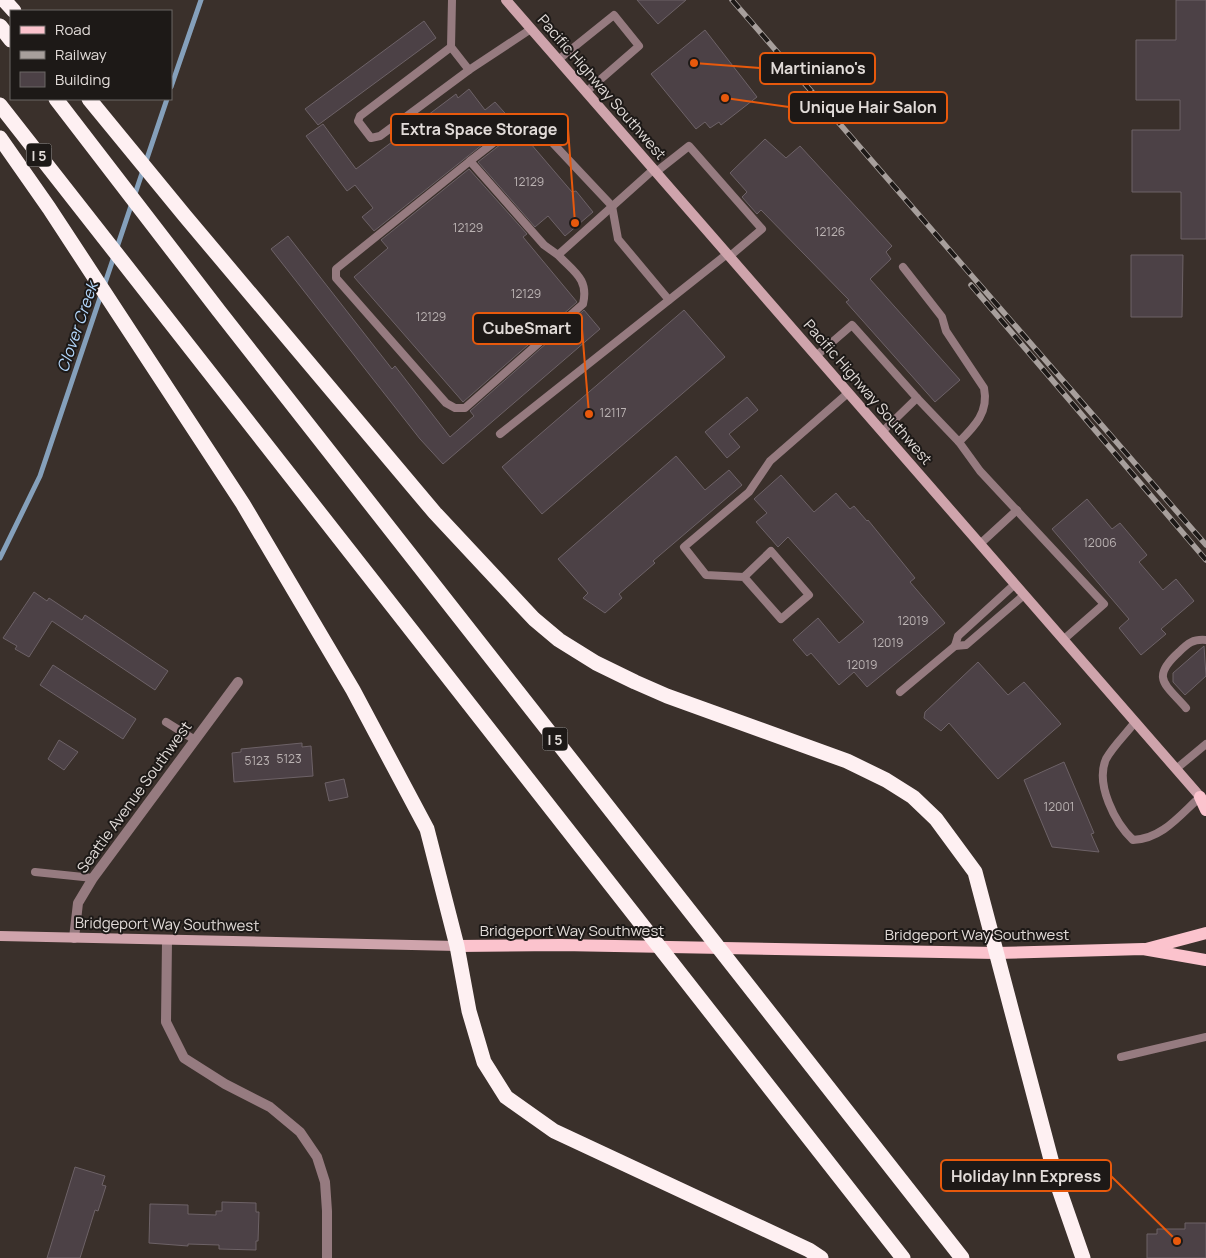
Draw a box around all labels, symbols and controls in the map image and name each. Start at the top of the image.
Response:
legend [10,10,172,100]
street label: Pacific Highway Southwest [533,10,671,164]
text: Road [55,19,91,40]
text: Railway [55,44,107,65]
callout: Martiniano's [760,53,875,84]
text: Martiniano's [770,57,866,79]
text: Building [55,69,110,90]
callout: Unique Hair Salon [789,92,947,123]
text: Unique Hair Salon [799,96,937,118]
callout: Extra Space Storage [391,114,568,145]
text: Extra Space Storage [401,118,558,140]
road number: I 5 [26,144,52,166]
house number: 12129 [514,173,544,190]
house number: 12129 [453,219,483,236]
house number: 12126 [815,223,845,240]
water label: Clover Creek [51,277,103,375]
house number: 12129 [511,285,541,302]
house number: 12129 [416,308,446,325]
callout: CubeSmart [473,313,582,344]
street label: Pacific Highway Southwest [799,315,937,469]
text: CubeSmart [483,317,571,339]
house number: 12117 [600,404,626,421]
house number: 12006 [1083,534,1117,551]
house number: 12019 [898,612,928,629]
house number: 12019 [873,634,903,651]
house number: 12019 [847,656,877,673]
street label: Seattle Avenue Southwest [72,717,196,877]
road number: I 5 [542,728,568,751]
house number: 5123 [276,750,302,767]
house number: 5123 [244,752,270,769]
house number: 12001 [1044,798,1074,815]
street label: Bridgeport Way Southwest [75,912,259,936]
street label: Bridgeport Way Southwest [480,920,664,941]
street label: Bridgeport Way Southwest [885,924,1069,945]
callout: Holiday Inn Express [941,1160,1111,1191]
text: Holiday Inn Express [951,1165,1101,1187]

